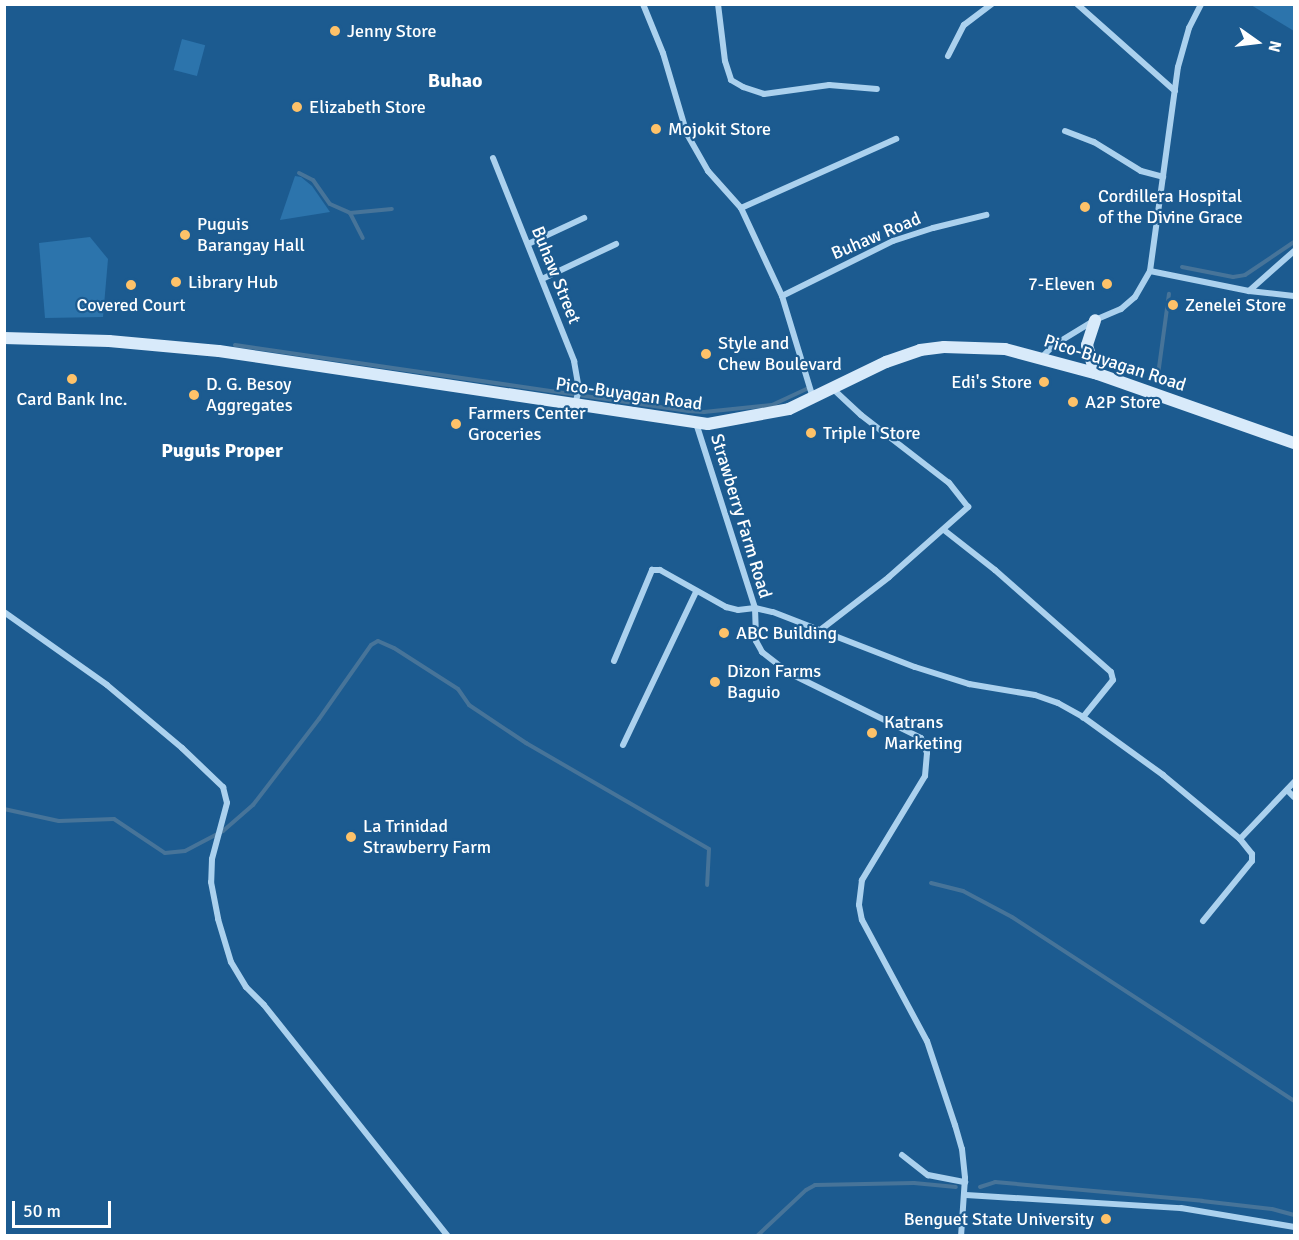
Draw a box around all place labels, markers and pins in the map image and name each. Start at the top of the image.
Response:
place label: Jenny Store [347,20,437,42]
marker: Jenny Store [328,24,342,38]
place label: Elizabeth Store [309,96,426,118]
marker: Elizabeth Store [290,100,304,114]
place label: Mojokit Store [668,118,771,140]
marker: Mojokit Store [649,122,663,136]
place label: Cordillera Hospital of the Divine Grace [1098,186,1243,228]
marker: Cordillera Hospital of the Divine Grace [1076,198,1094,216]
place label: Puguis Barangay Hall [197,214,305,256]
marker: Puguis Barangay Hall [178,228,192,242]
place label: Library Hub [188,271,278,293]
place label: 7-Eleven [1028,273,1095,295]
marker: Library Hub [169,275,183,289]
marker: 7-Eleven [1100,277,1114,291]
marker: Covered Court [124,278,138,292]
place label: Covered Court [77,294,185,316]
place label: Zenelei Store [1185,294,1286,316]
marker: Zenelei Store [1166,298,1180,312]
place label: Style and Chew Boulevard [718,333,842,376]
marker: Style and Chew Boulevard [699,347,713,361]
place label: Edi's Store [951,371,1032,393]
marker: Card Bank Inc. [65,372,79,386]
place label: D. G. Besoy Aggregates [206,374,293,416]
marker: Edi's Store [1037,375,1051,389]
place label: Card Bank Inc. [17,388,127,410]
marker: D. G. Besoy Aggregates [187,388,201,402]
place label: A2P Store [1085,391,1161,413]
marker: A2P Store [1066,395,1080,409]
place label: Farmers Center Groceries [468,403,586,446]
marker: Farmers Center Groceries [449,417,463,431]
place label: Triple I Store [823,422,920,444]
marker: Triple I Store [804,426,818,440]
place label: ABC Building [736,622,837,644]
marker: ABC Building [717,626,731,640]
place label: Dizon Farms Baguio [727,661,821,704]
marker: Dizon Farms Baguio [708,675,722,689]
place label: Katrans Marketing [884,712,963,754]
marker: Katrans Marketing [865,726,879,740]
place label: La Trinidad Strawberry Farm [363,816,491,858]
marker: La Trinidad Strawberry Farm [344,830,358,844]
place label: Benguet State University [904,1208,1094,1230]
marker: Benguet State University [1099,1212,1113,1226]

